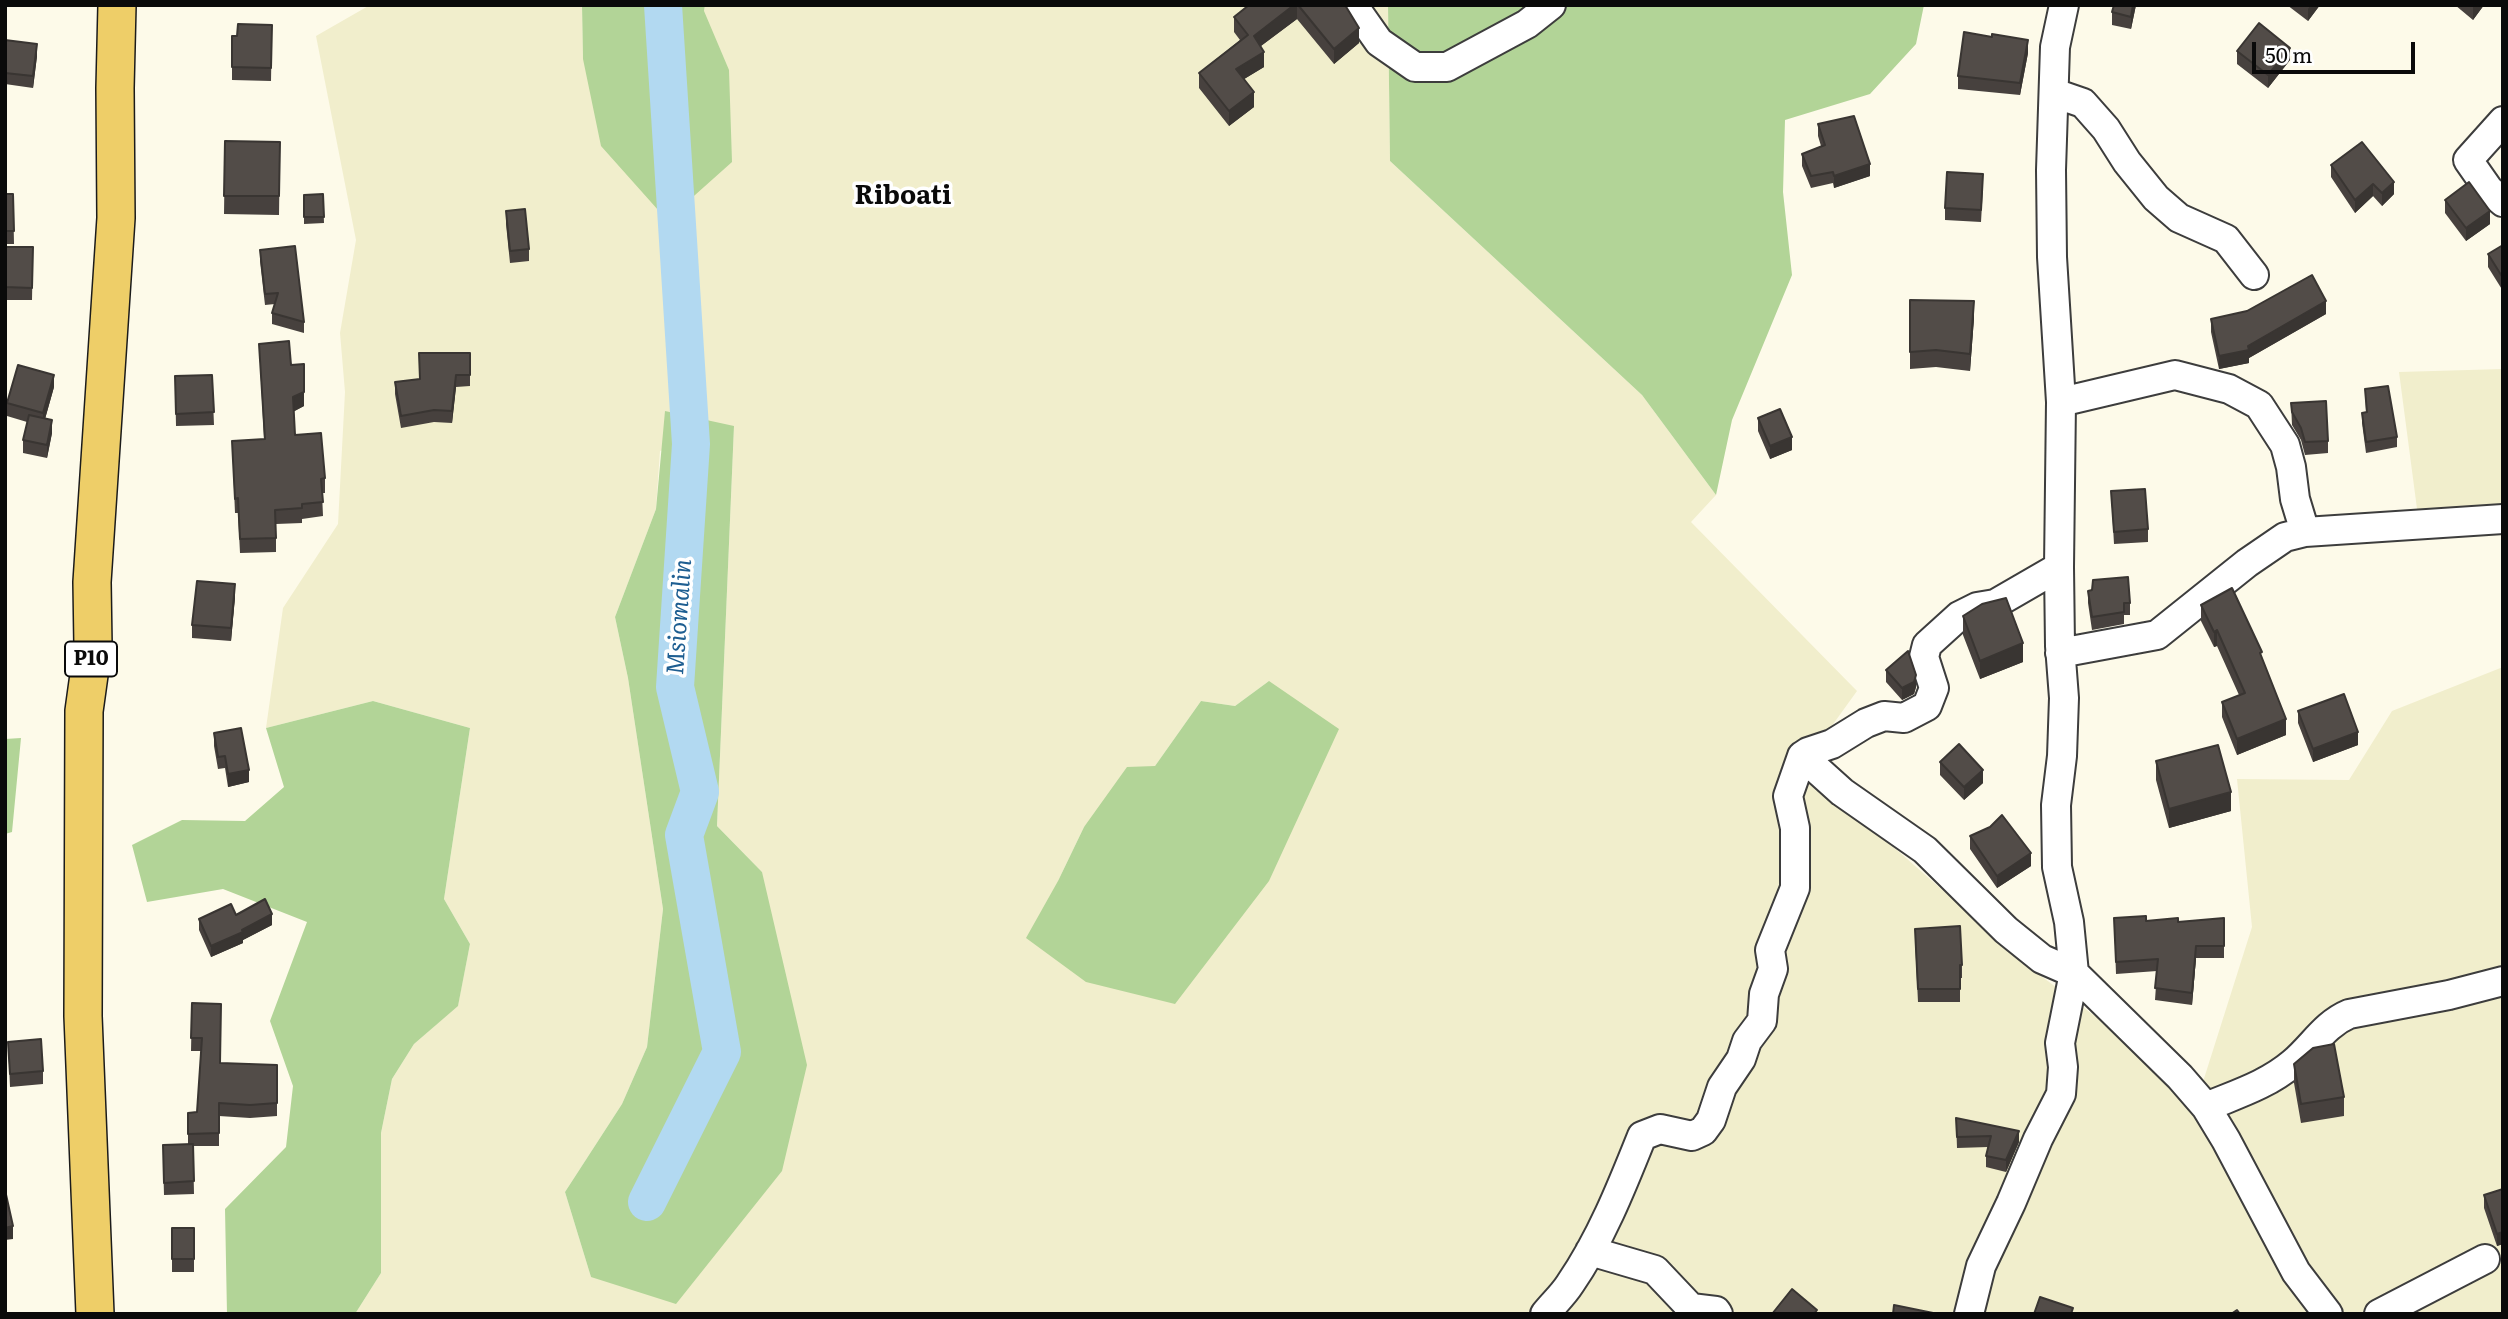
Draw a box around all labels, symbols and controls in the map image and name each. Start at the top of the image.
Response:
scale bar [2256,28,2419,72]
text: 50 m [2265,38,2312,69]
district label: Riboati [855,180,951,212]
water label: Msiomalin [662,558,698,676]
road number: P10 [65,642,117,676]

